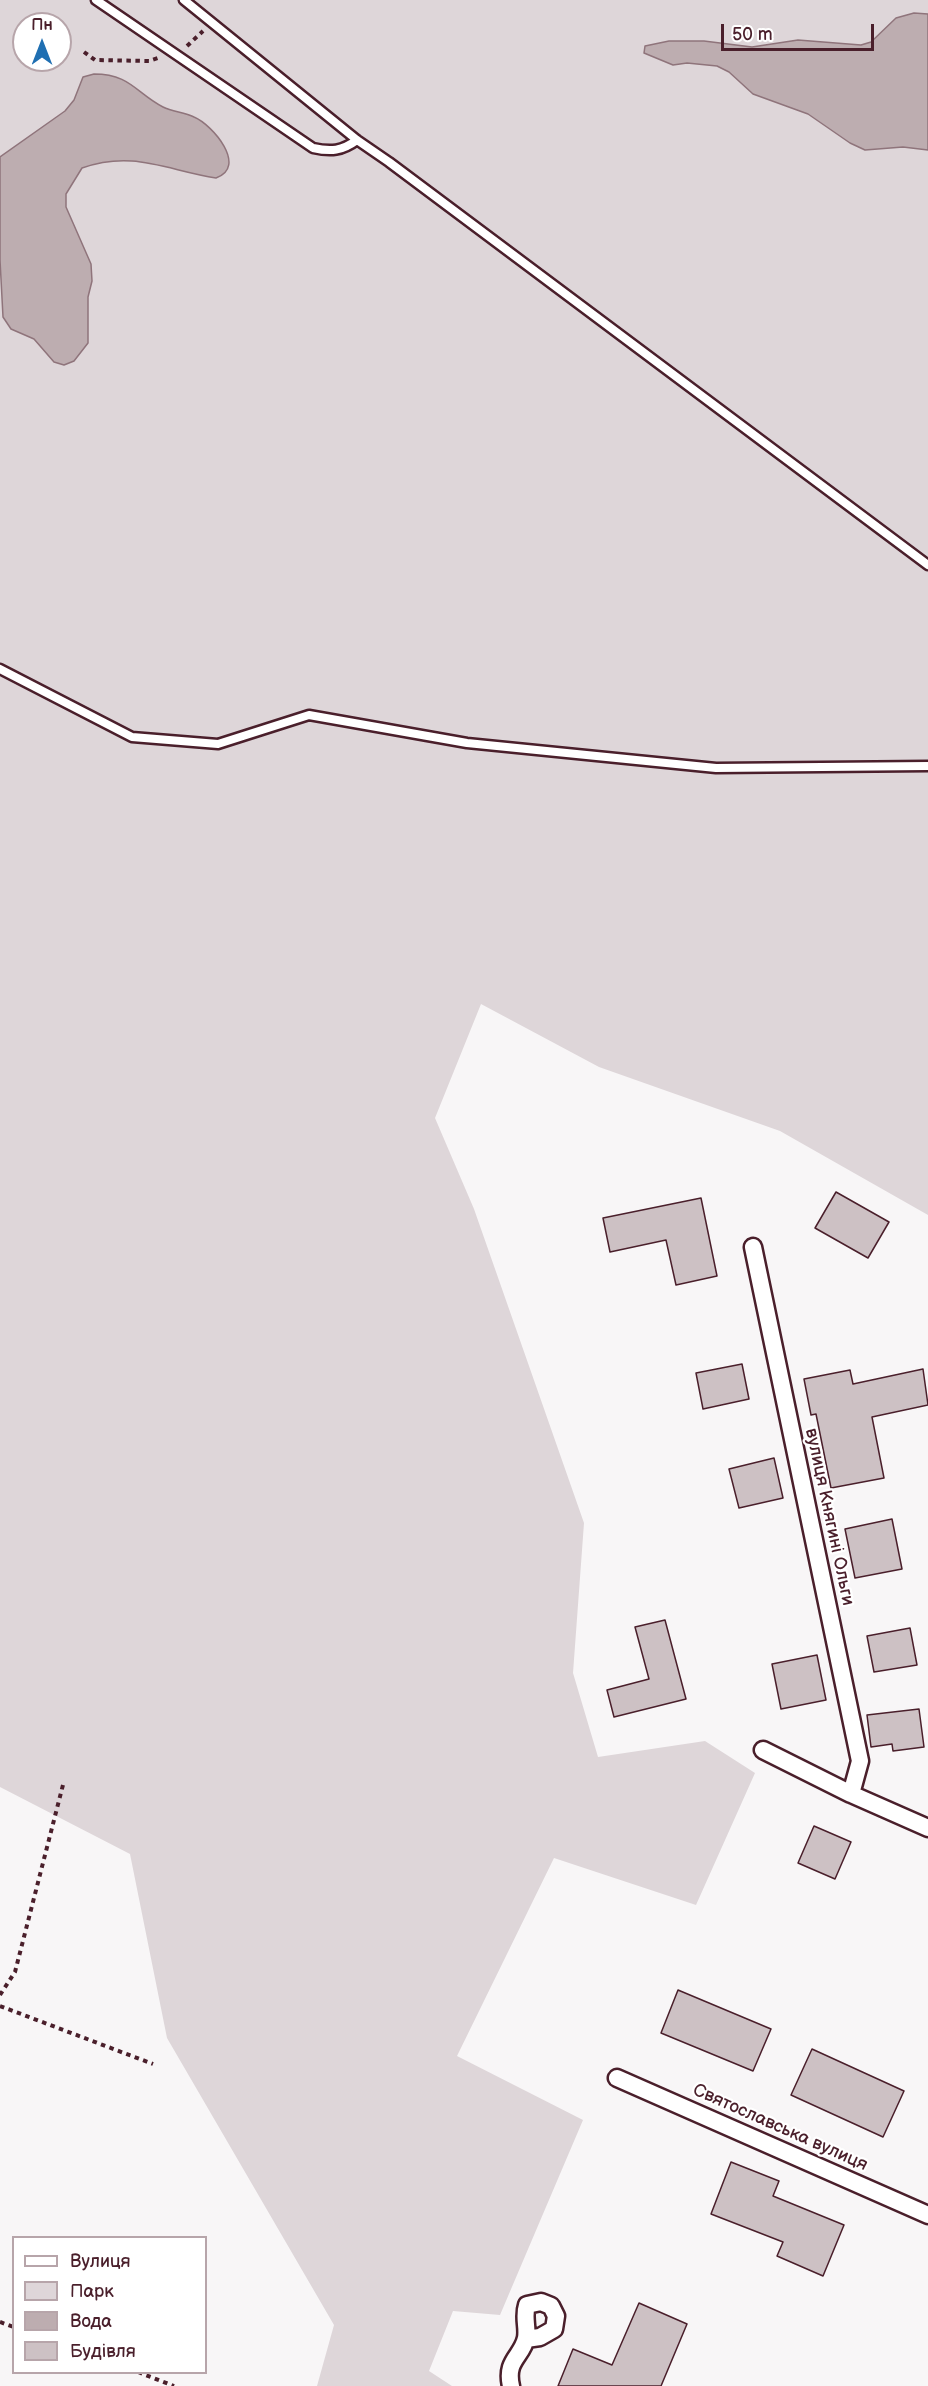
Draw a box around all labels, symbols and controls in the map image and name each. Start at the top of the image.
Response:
north arrow [12,12,72,72]
scale bar [724,12,877,50]
text: Пн [31,16,53,35]
text: 50 m [732,24,773,45]
street label: вулиця Княгині Ольги [800,1426,858,1608]
street label: Святославська вулиця [689,2080,871,2176]
legend [12,2236,207,2374]
text: Вулиця [70,2251,131,2272]
text: Парк [70,2281,114,2302]
text: Вода [70,2311,112,2332]
text: Будівля [70,2341,136,2362]

